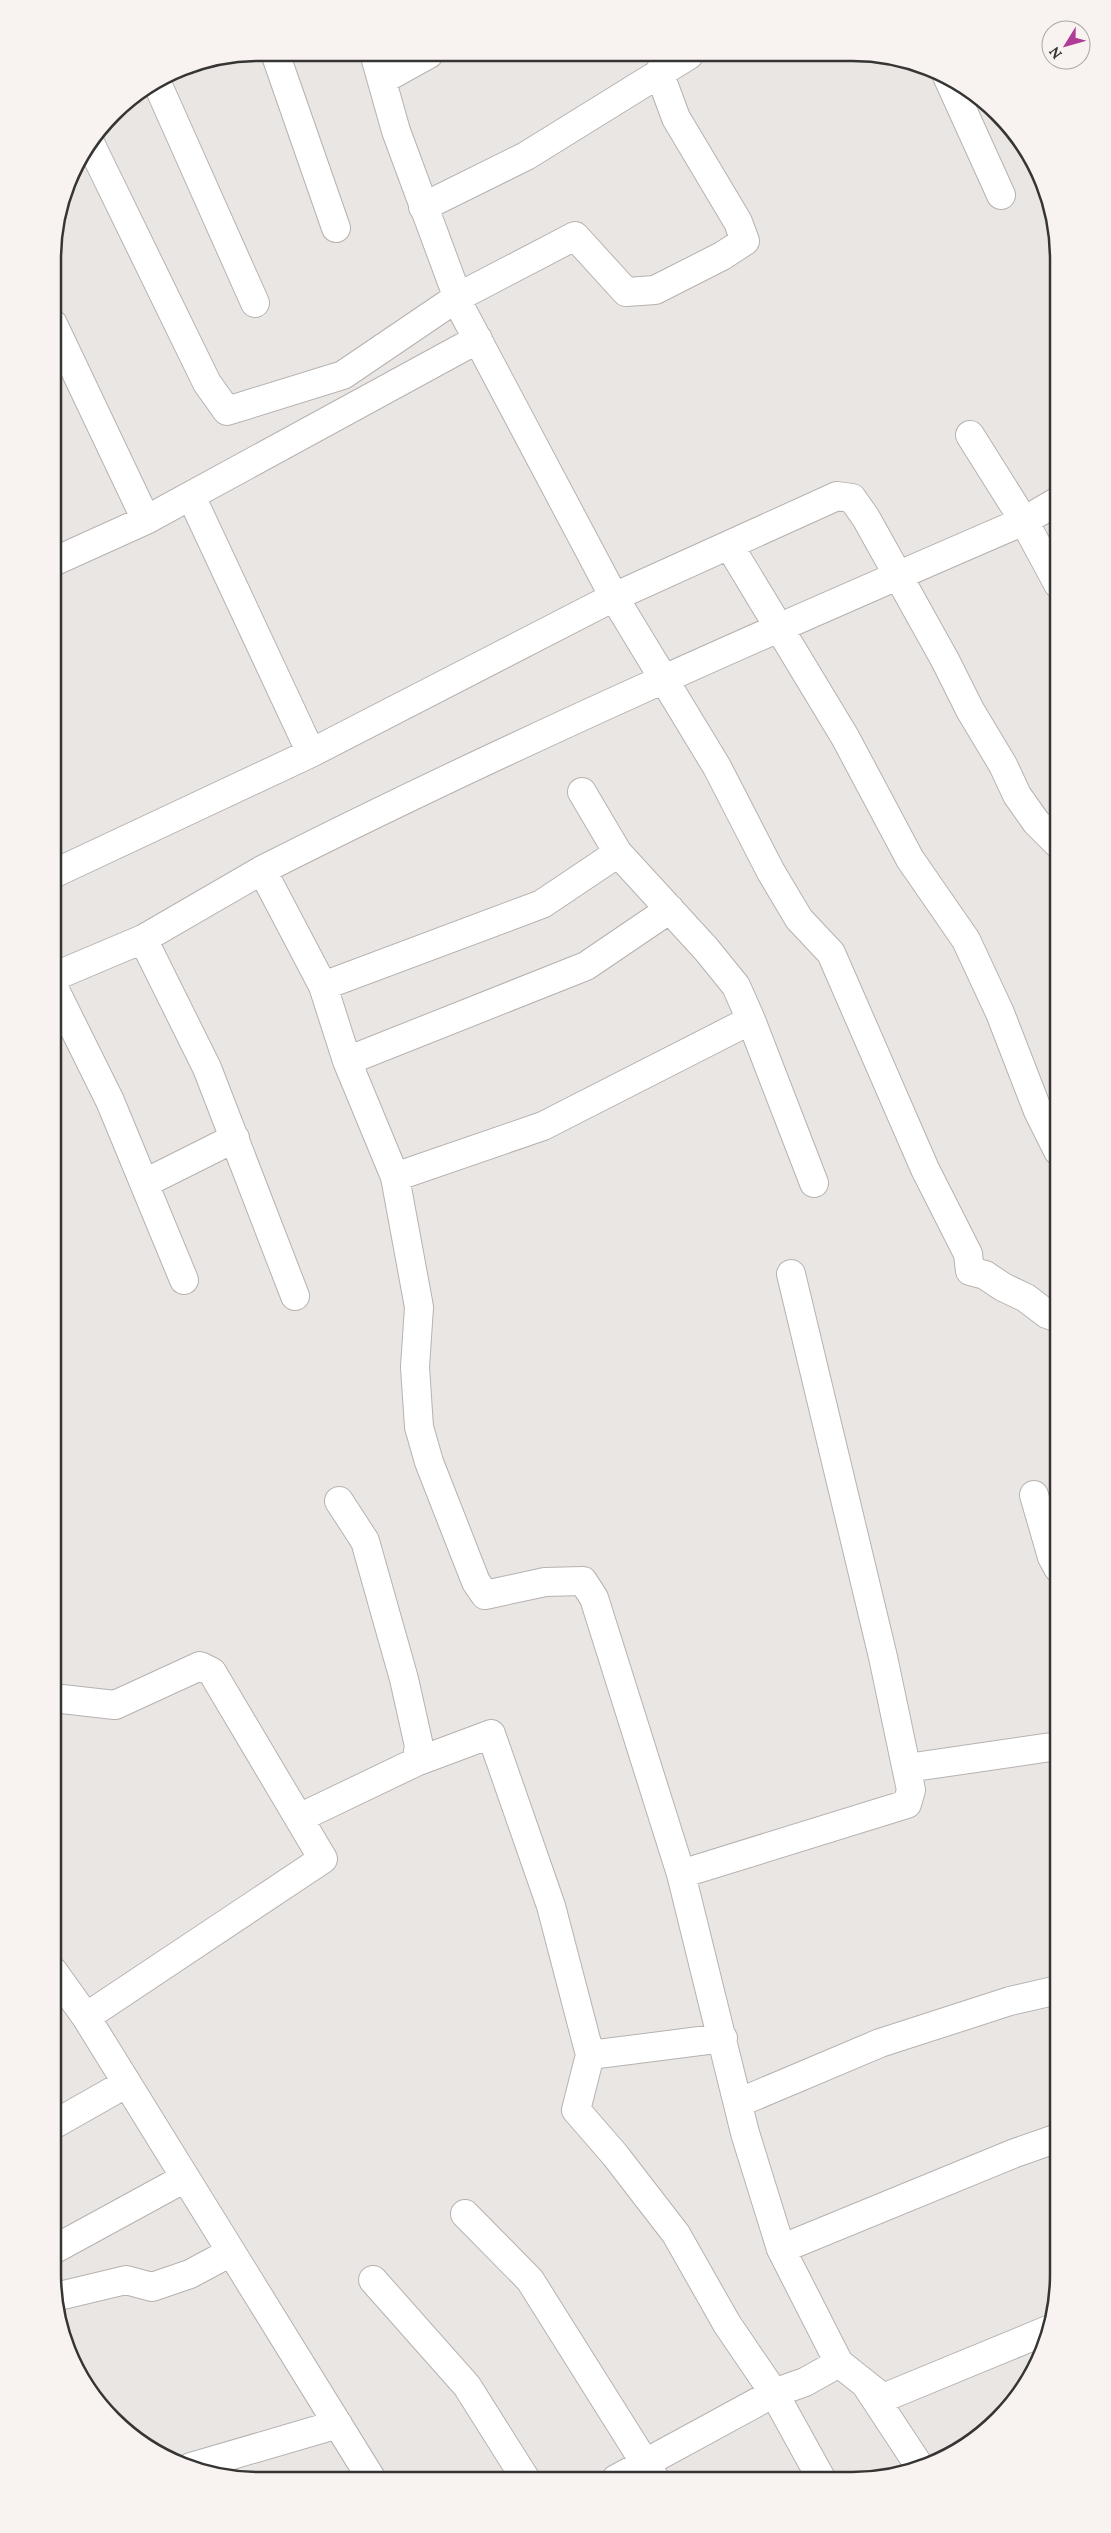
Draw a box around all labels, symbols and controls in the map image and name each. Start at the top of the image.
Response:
north arrow [1041,20,1091,70]
text: N [1045,43,1066,63]

